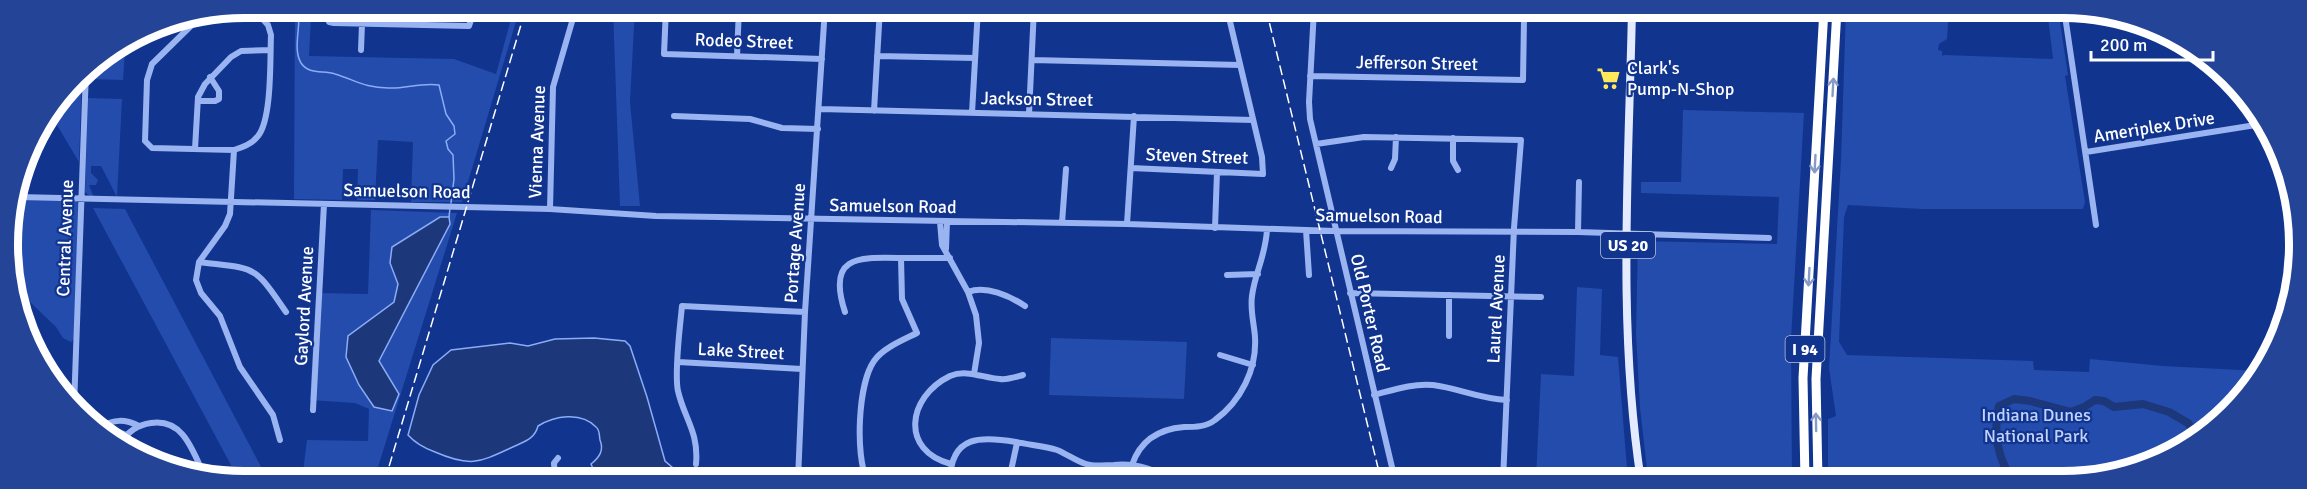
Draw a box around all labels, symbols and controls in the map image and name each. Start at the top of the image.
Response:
scale bar [2091,24,2212,62]
street label: Rodeo Street [694,28,794,54]
text: 200 m [2100,34,2147,56]
street label: Jefferson Street [1356,51,1478,75]
place label: Clark's Pump-N-Shop [1627,57,1734,100]
supermarket icon: Clark's Pump-N-Shop [1596,65,1622,91]
one-way arrow [1827,78,1838,98]
street label: Vienna Avenue [524,85,550,199]
street label: Jackson Street [981,87,1093,111]
street label: Ameriplex Drive [2092,107,2216,147]
street label: Steven Street [1145,143,1249,169]
one-way arrow [1809,154,1820,174]
street label: Central Avenue [52,179,78,297]
street label: Samuelson Road [343,179,471,203]
street label: Portage Avenue [780,182,810,304]
street label: Samuelson Road [829,194,957,218]
street label: Samuelson Road [1315,204,1443,228]
road number: US 20 [1601,232,1655,258]
street label: Gaylord Avenue [290,246,318,366]
street label: Old Porter Road [1346,252,1394,374]
street label: Laurel Avenue [1482,254,1510,364]
one-way arrow [1803,266,1814,286]
road number: I 94 [1786,336,1824,362]
street label: Lake Street [697,338,785,364]
park label: Indiana Dunes National Park [1981,404,2091,447]
one-way arrow [1810,413,1822,433]

